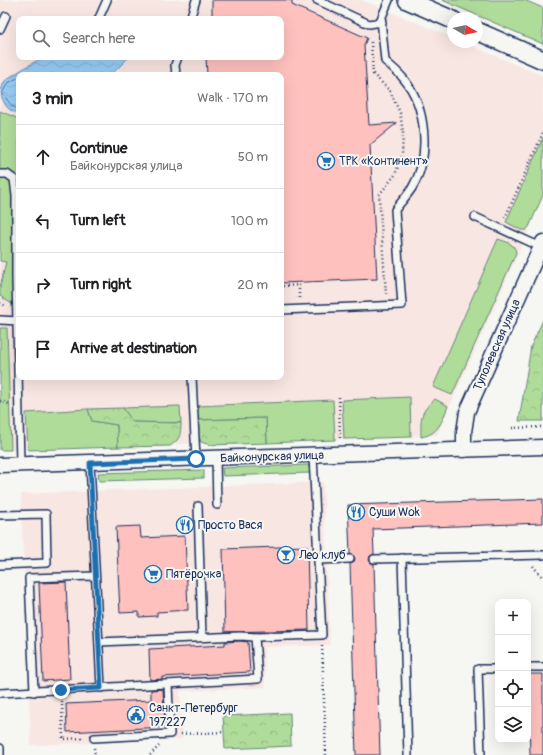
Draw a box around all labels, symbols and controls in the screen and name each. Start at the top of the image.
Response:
north arrow [447,12,483,48]
search box [16,16,284,60]
icon: search [30,27,52,49]
text: Search here [62,29,135,48]
text: 3 min [32,88,73,109]
text: Walk · 170 m [197,90,268,106]
text: Continue [70,139,128,158]
icon: ahead [32,146,54,168]
text: 50 m [238,149,268,165]
supermarket icon: ТРК «Континент» [316,151,336,171]
place label: ТРК «Континент» [339,154,428,169]
text: Байконурская улица [70,158,183,174]
icon: left [32,210,54,232]
text: Turn left [70,211,126,230]
text: 100 m [231,213,268,229]
icon: right [32,274,54,296]
text: Turn right [70,275,131,294]
text: 20 m [237,277,268,293]
street label: Туполевская улица [470,297,524,393]
icon: arrive [32,338,54,360]
text: Arrive at destination [70,339,197,358]
street label: Байконурская улица [220,448,325,466]
route start [187,450,205,468]
restaurant icon: Суши Wok [346,502,366,522]
place label: Суши Wok [369,505,420,520]
restaurant icon: Просто Вася [175,515,195,535]
place label: Просто Вася [198,518,263,533]
bar icon: Лео клуб [276,545,296,565]
place label: Лео клуб [298,548,346,563]
supermarket icon: Пятёрочка [143,564,163,584]
place label: Пятёрочка [166,567,222,582]
map controls [495,599,531,743]
button: + [495,599,531,635]
button: − [495,635,531,671]
button: locate [495,671,531,707]
route end [52,681,70,699]
place label: Санкт-Петербург 197227 [149,701,238,730]
public building icon: Санкт-Петербург 197227 [126,705,146,725]
button: layers [495,707,531,743]

